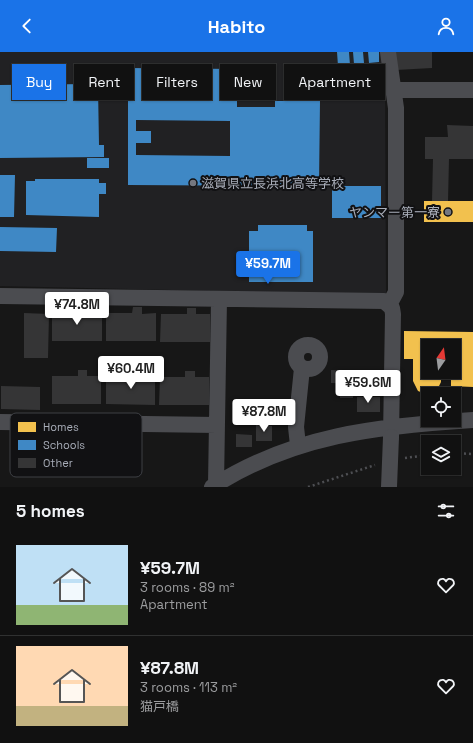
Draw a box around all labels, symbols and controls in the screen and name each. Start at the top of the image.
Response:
icon: back [16,15,38,37]
text: Habito [208,15,265,38]
icon: person [435,15,457,37]
chip: Buy [12,64,66,100]
chip: Rent [74,64,134,100]
chip: Filters [142,64,212,100]
chip: New [220,64,276,100]
chip: Apartment [284,64,385,100]
place label: 滋賀県立長浜北高等学校 [201,175,344,192]
marker: 滋賀県立長浜北高等学校 [188,178,198,188]
place label: ヤンマー第一寮 [349,204,440,221]
marker: ヤンマー第一寮 [443,207,453,217]
pin: ¥59.7M [235,251,301,285]
text: ¥59.7M [245,255,291,272]
pin: ¥74.8M [44,292,110,326]
text: ¥74.8M [54,296,100,313]
north arrow [421,339,461,379]
map controls [421,339,461,475]
pin: ¥60.4M [98,356,164,390]
text: ¥60.4M [107,360,155,377]
pin: ¥59.6M [335,370,401,404]
text: ¥59.6M [344,374,392,391]
button: locate [421,387,461,427]
pin: ¥87.8M [231,399,297,433]
text: ¥87.8M [241,403,287,420]
legend [10,413,142,477]
text: Homes [43,420,79,434]
button: layers [421,435,461,475]
text: Schools [43,438,85,452]
text: Other [43,456,73,470]
text: 5 homes [16,500,85,522]
icon: filters [435,500,457,522]
text: ¥59.7M [140,557,200,579]
icon: home [48,561,96,609]
icon: heart [435,574,457,596]
text: 3 rooms · 89 m² [140,579,234,596]
text: Apartment [140,596,208,613]
text: ¥87.8M [140,657,199,679]
icon: home [48,662,96,710]
icon: heart [435,675,457,697]
text: 3 rooms · 113 m² [140,679,237,696]
text: 猫戸橋 [140,698,179,715]

